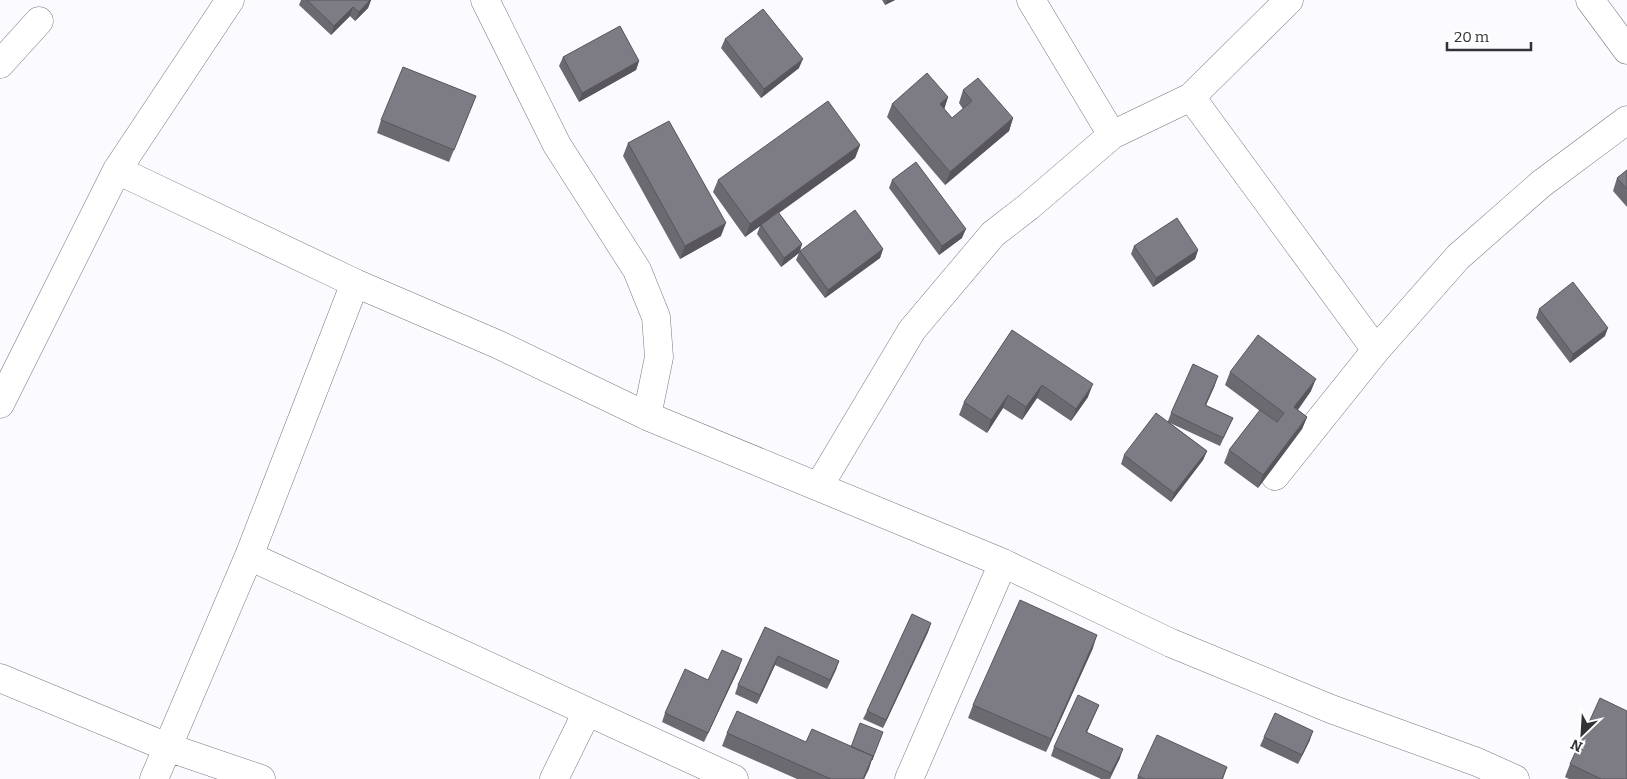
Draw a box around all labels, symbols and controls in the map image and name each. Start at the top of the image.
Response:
scale bar [1447,20,1531,52]
text: 20 m [1454,28,1490,46]
north arrow [1557,709,1607,759]
text: N [1568,735,1585,755]

